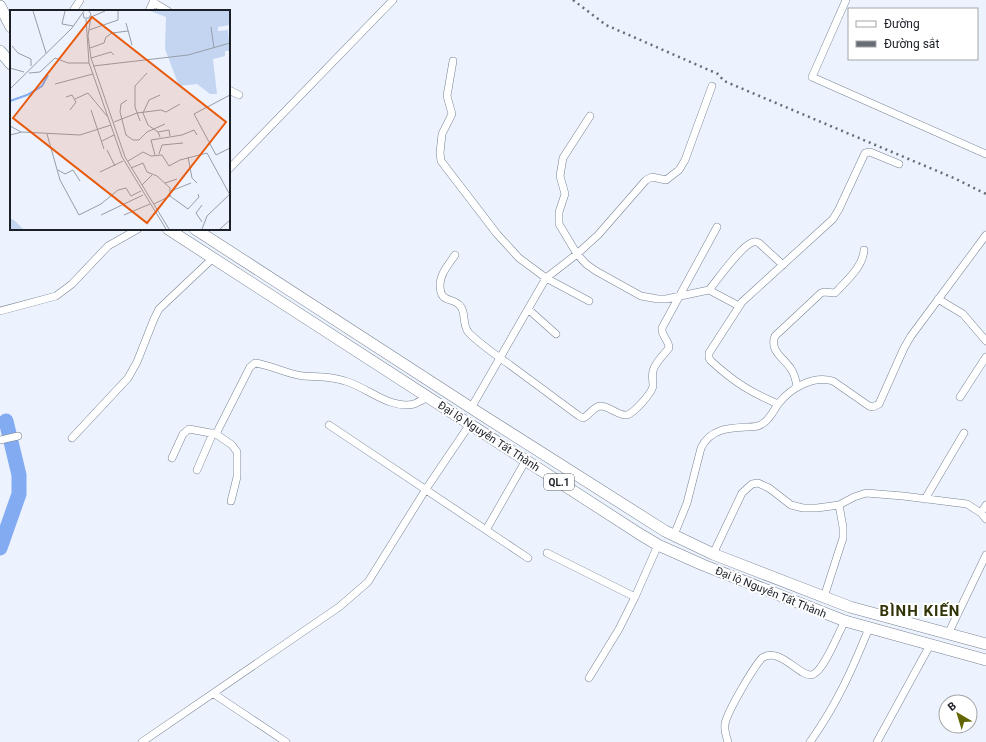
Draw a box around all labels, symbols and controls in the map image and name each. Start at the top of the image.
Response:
legend [848,8,978,60]
inset map [10,10,230,230]
text: Đường [884,17,920,31]
text: Đường sắt [884,37,939,51]
street label: Đại lộ Nguyễn Tất Thành [435,399,542,474]
road number: QL.1 [544,474,574,490]
street label: Đại lộ Nguyễn Tất Thành [713,564,828,621]
district label: BÌNH KIẾN [880,602,960,620]
north arrow [938,694,978,734]
text: B [945,699,959,714]

